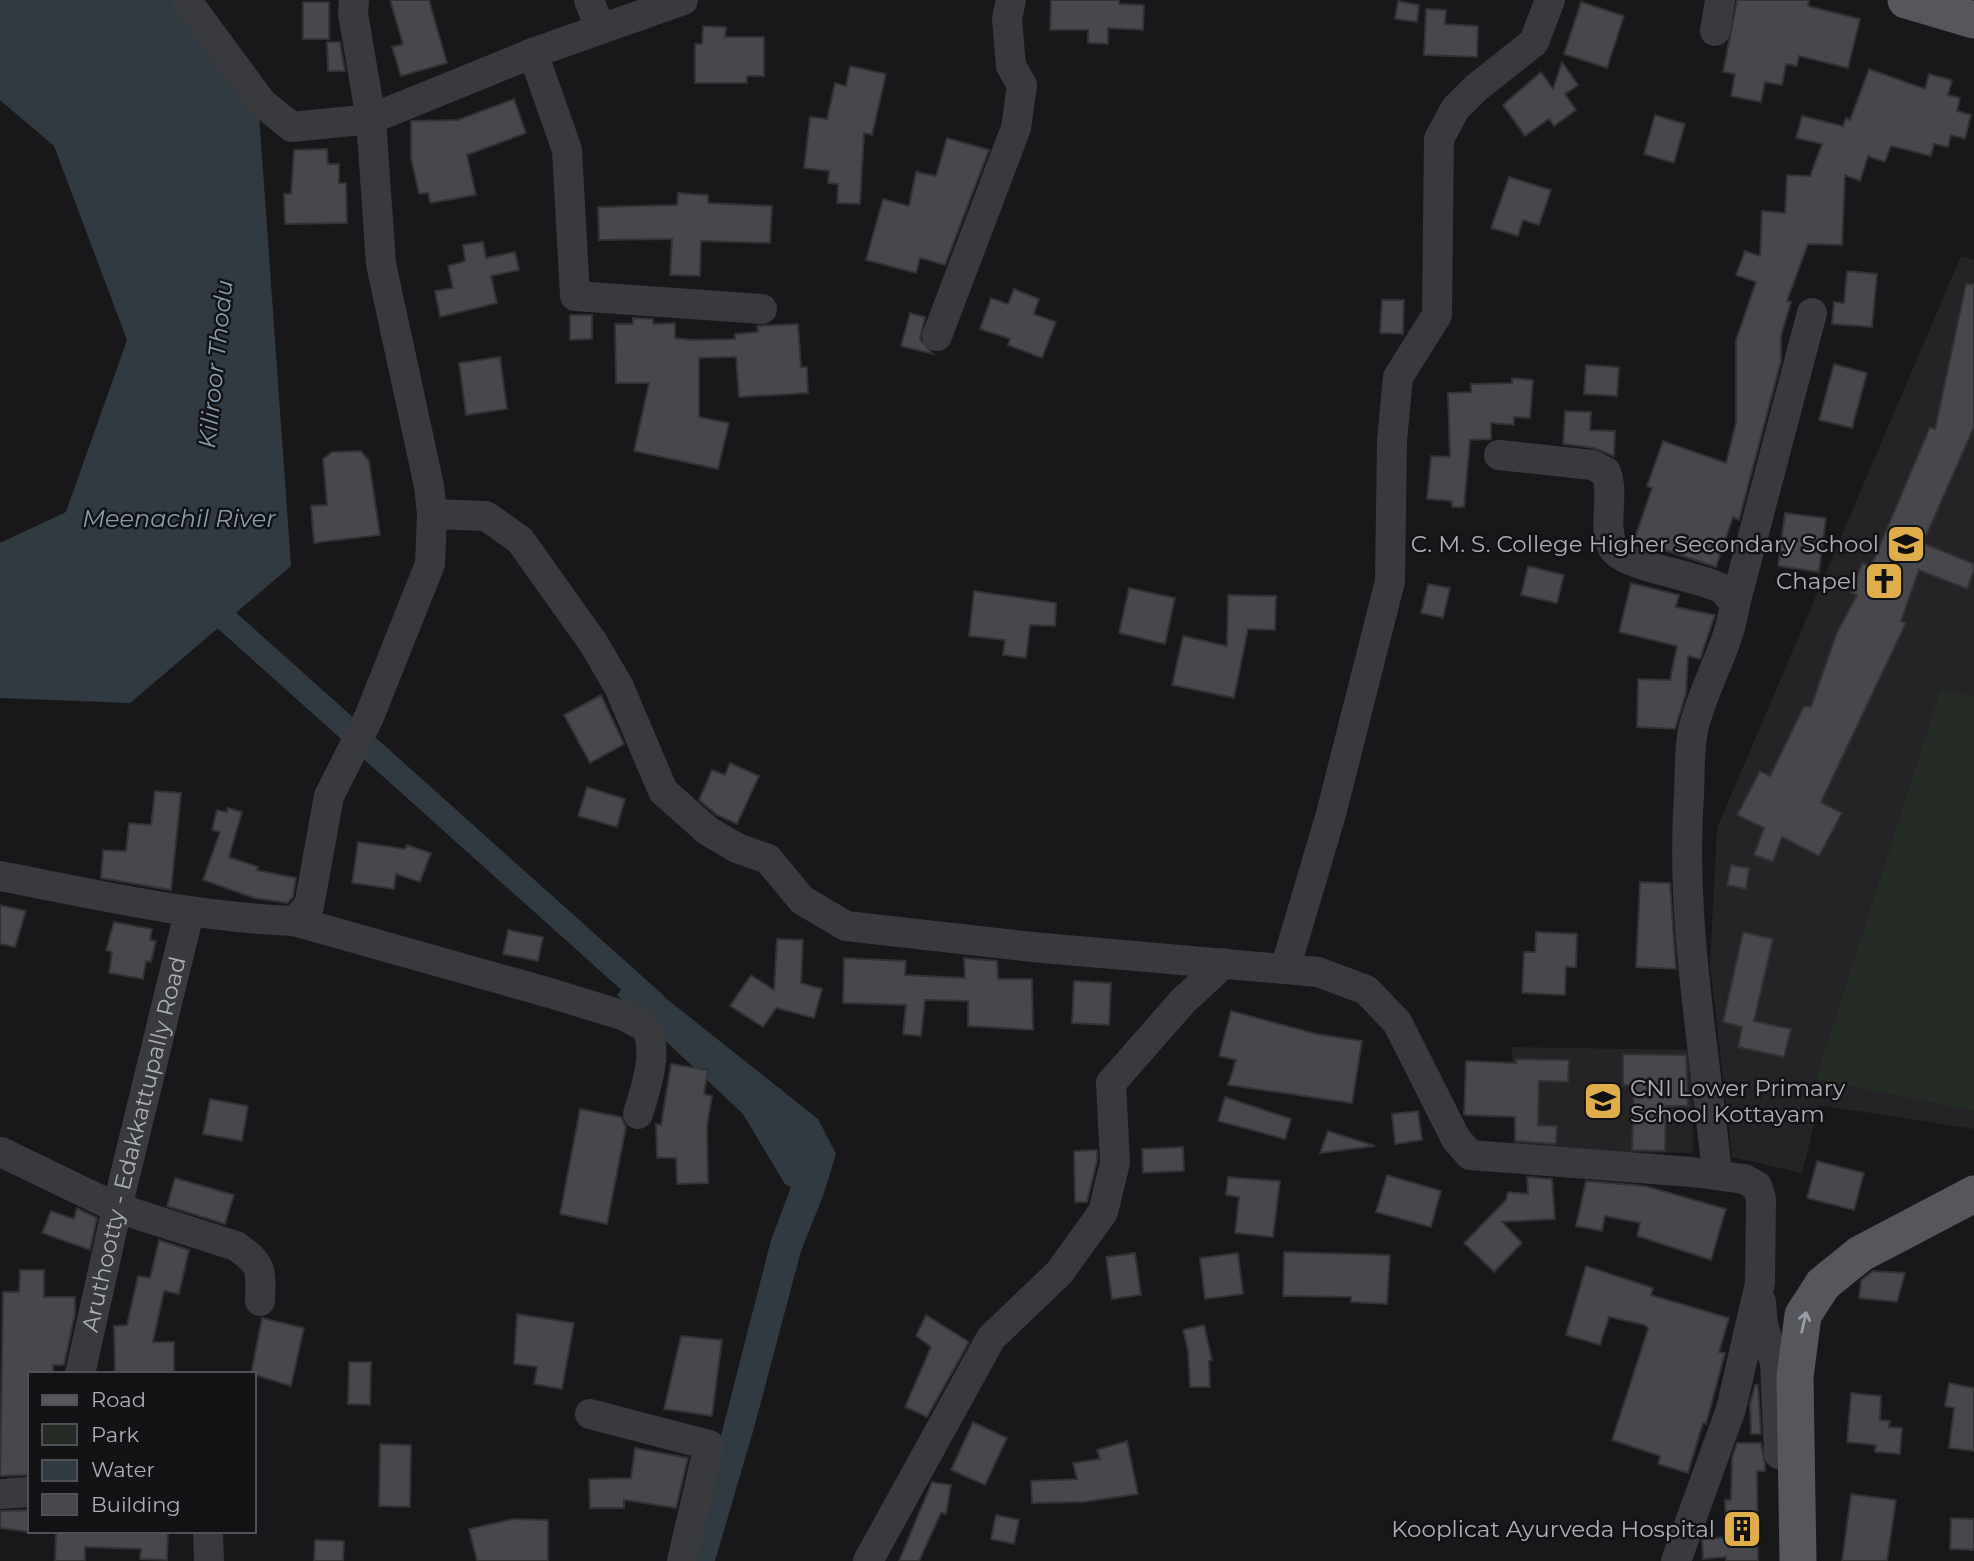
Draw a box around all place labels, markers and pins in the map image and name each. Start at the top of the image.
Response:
school or university icon: C. M. S. College Higher Secondary School [1885,523,1927,565]
place label: C. M. S. College Higher Secondary School [1411,530,1879,558]
church icon: Chapel [1863,560,1905,602]
place label: Chapel [1776,567,1857,595]
place label: CNI Lower Primary School Kottayam [1630,1074,1846,1128]
school or university icon: CNI Lower Primary School Kottayam [1582,1080,1624,1122]
building icon: Kooplicat Ayurveda Hospital [1721,1508,1763,1550]
place label: Kooplicat Ayurveda Hospital [1391,1515,1715,1543]

